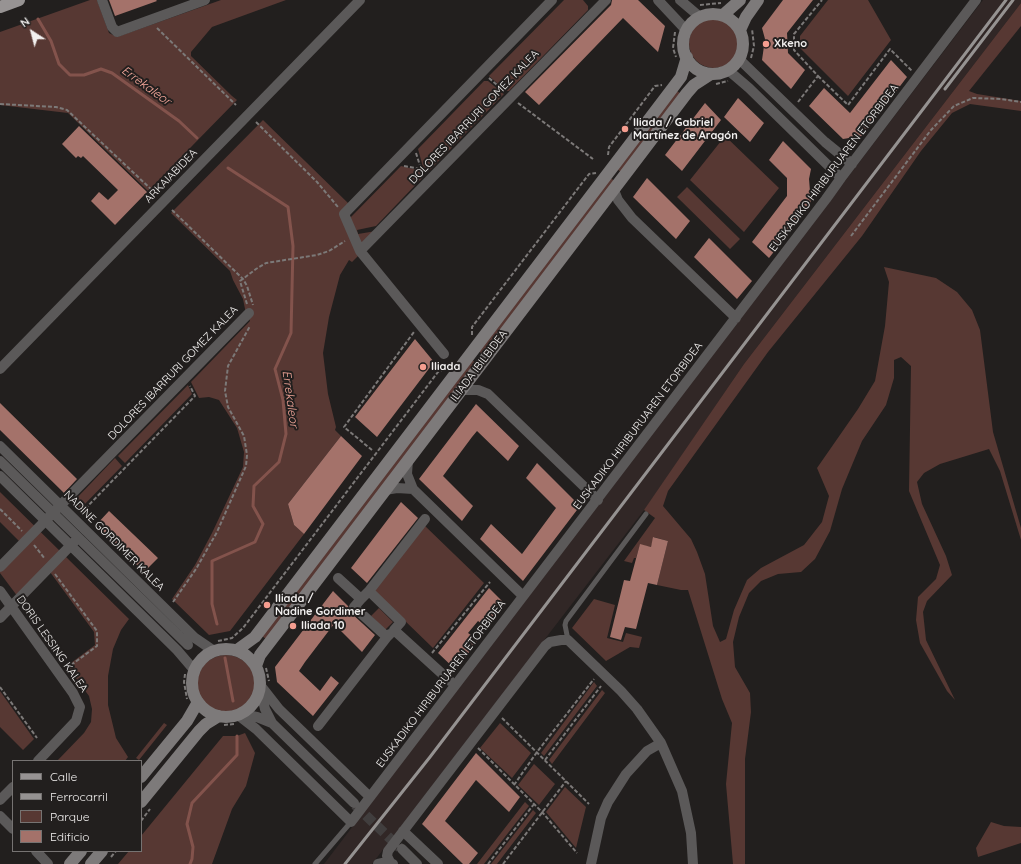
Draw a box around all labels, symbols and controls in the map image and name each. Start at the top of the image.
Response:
north arrow [12,12,52,52]
text: N [18,14,32,30]
place label: Xkeno [774,37,807,51]
marker: Xkeno [761,39,771,49]
street label: DOLORES IBARRURI GOMEZ KALEA [406,47,542,187]
water label: Errekaleor [119,63,173,109]
street label: EUSKADIKO HIRIBURUAREN ETORBIDEA [767,82,901,254]
place label: Iliada / Gabriel Martínez de Aragón [633,116,738,142]
marker: Iliada / Gabriel Martínez de Aragón [620,124,630,134]
street label: ARKAIABIDEA [142,146,200,206]
street label: DOLORES IBARRURI GOMEZ KALEA [105,303,241,443]
street label: ILIADA IBILBIDEA [448,328,510,404]
street label: EUSKADIKO HIRIBURUAREN ETORBIDEA [571,340,705,512]
place label: Iliada [431,360,460,374]
marker: Iliada [418,362,428,372]
water label: Errekaleor [279,370,301,428]
street label: NADINE GORDIMER KALEA [61,488,167,594]
place label: Iliada / Nadine Gordimer [275,592,366,618]
street label: DORIS LESSING KALEA [14,593,90,695]
street label: EUSKADIKO HIRIBURUAREN ETORBIDEA [374,598,508,770]
marker: Iliada / Nadine Gordimer [262,600,272,610]
place label: Iliada 10 [301,619,344,633]
marker: Iliada 10 [288,621,298,631]
legend [12,760,142,852]
text: Calle [50,769,77,784]
text: Ferrocarril [50,789,108,804]
text: Parque [50,809,90,824]
text: Edificio [50,829,90,844]

